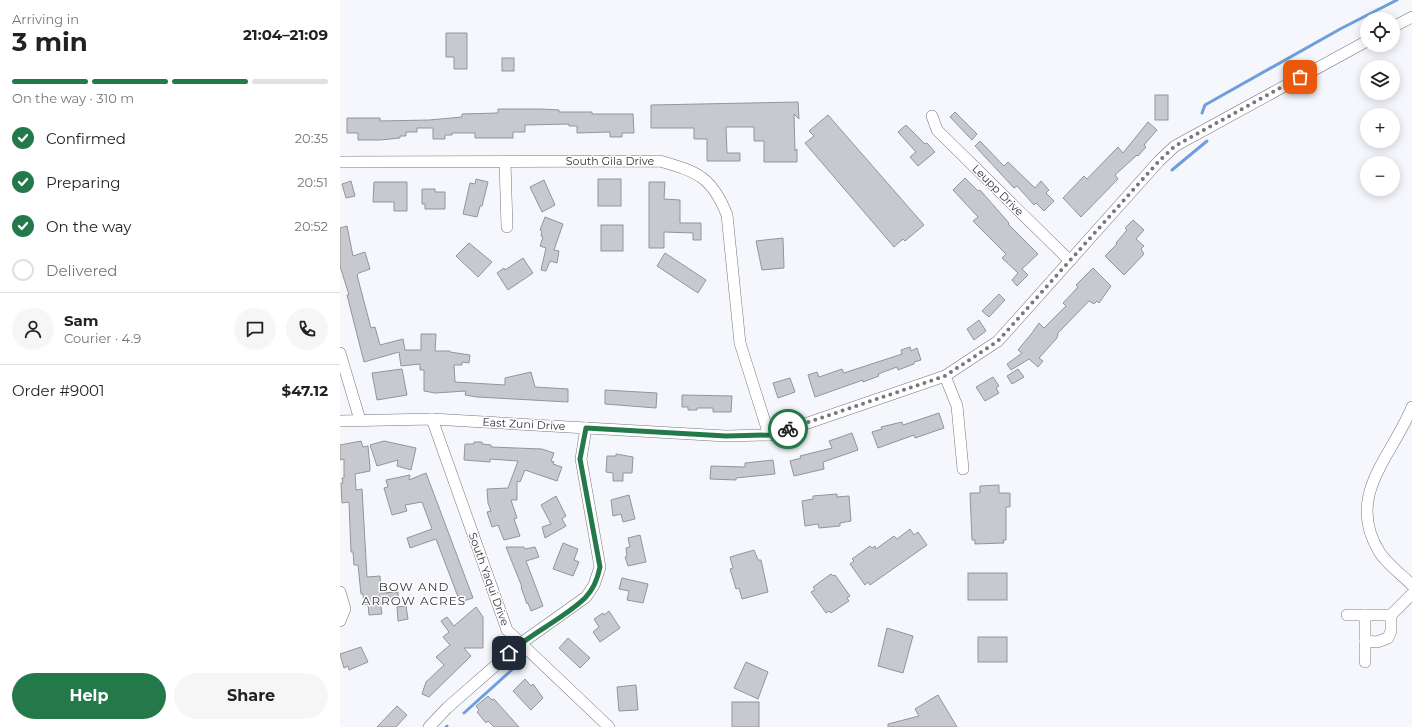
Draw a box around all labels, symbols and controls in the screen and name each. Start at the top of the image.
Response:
text: Arriving in [12,11,79,27]
map controls [1360,12,1400,196]
button: locate [1360,12,1400,52]
text: 21:04–21:09 [243,25,328,44]
text: 3 min [12,26,88,58]
pin [1283,60,1317,94]
button: layers [1360,60,1400,100]
icon: bag [1289,66,1311,88]
text: On the way · 310 m [12,90,134,106]
button: + [1360,108,1400,148]
icon: check [12,127,34,149]
text: Confirmed [46,129,126,148]
text: 20:35 [295,130,328,146]
street label: South Gila Drive [566,154,655,168]
button: − [1360,156,1400,196]
street label: Leupp Drive [969,161,1027,219]
icon: check [12,171,34,193]
text: Preparing [46,173,121,192]
text: 20:51 [297,174,328,190]
icon: check [12,215,34,237]
text: On the way [46,217,131,236]
text: 20:52 [295,218,328,234]
text: Delivered [46,261,118,280]
button: person [12,308,54,350]
button: chat [234,308,276,350]
button: phone [286,308,328,350]
text: Sam [64,311,99,330]
text: Courier · 4.9 [64,330,141,346]
text: Order #9001 [12,381,104,400]
text: $47.12 [282,381,328,400]
courier [768,409,808,449]
street label: East Zuni Drive [482,415,566,433]
icon: bike [777,418,799,440]
street label: South Yaqui Drive [466,531,512,628]
district label: BOW AND ARROW ACRES [362,579,466,608]
pin [492,636,526,670]
icon: home [498,642,520,664]
button: Help [12,673,166,719]
button: Share [174,673,328,719]

